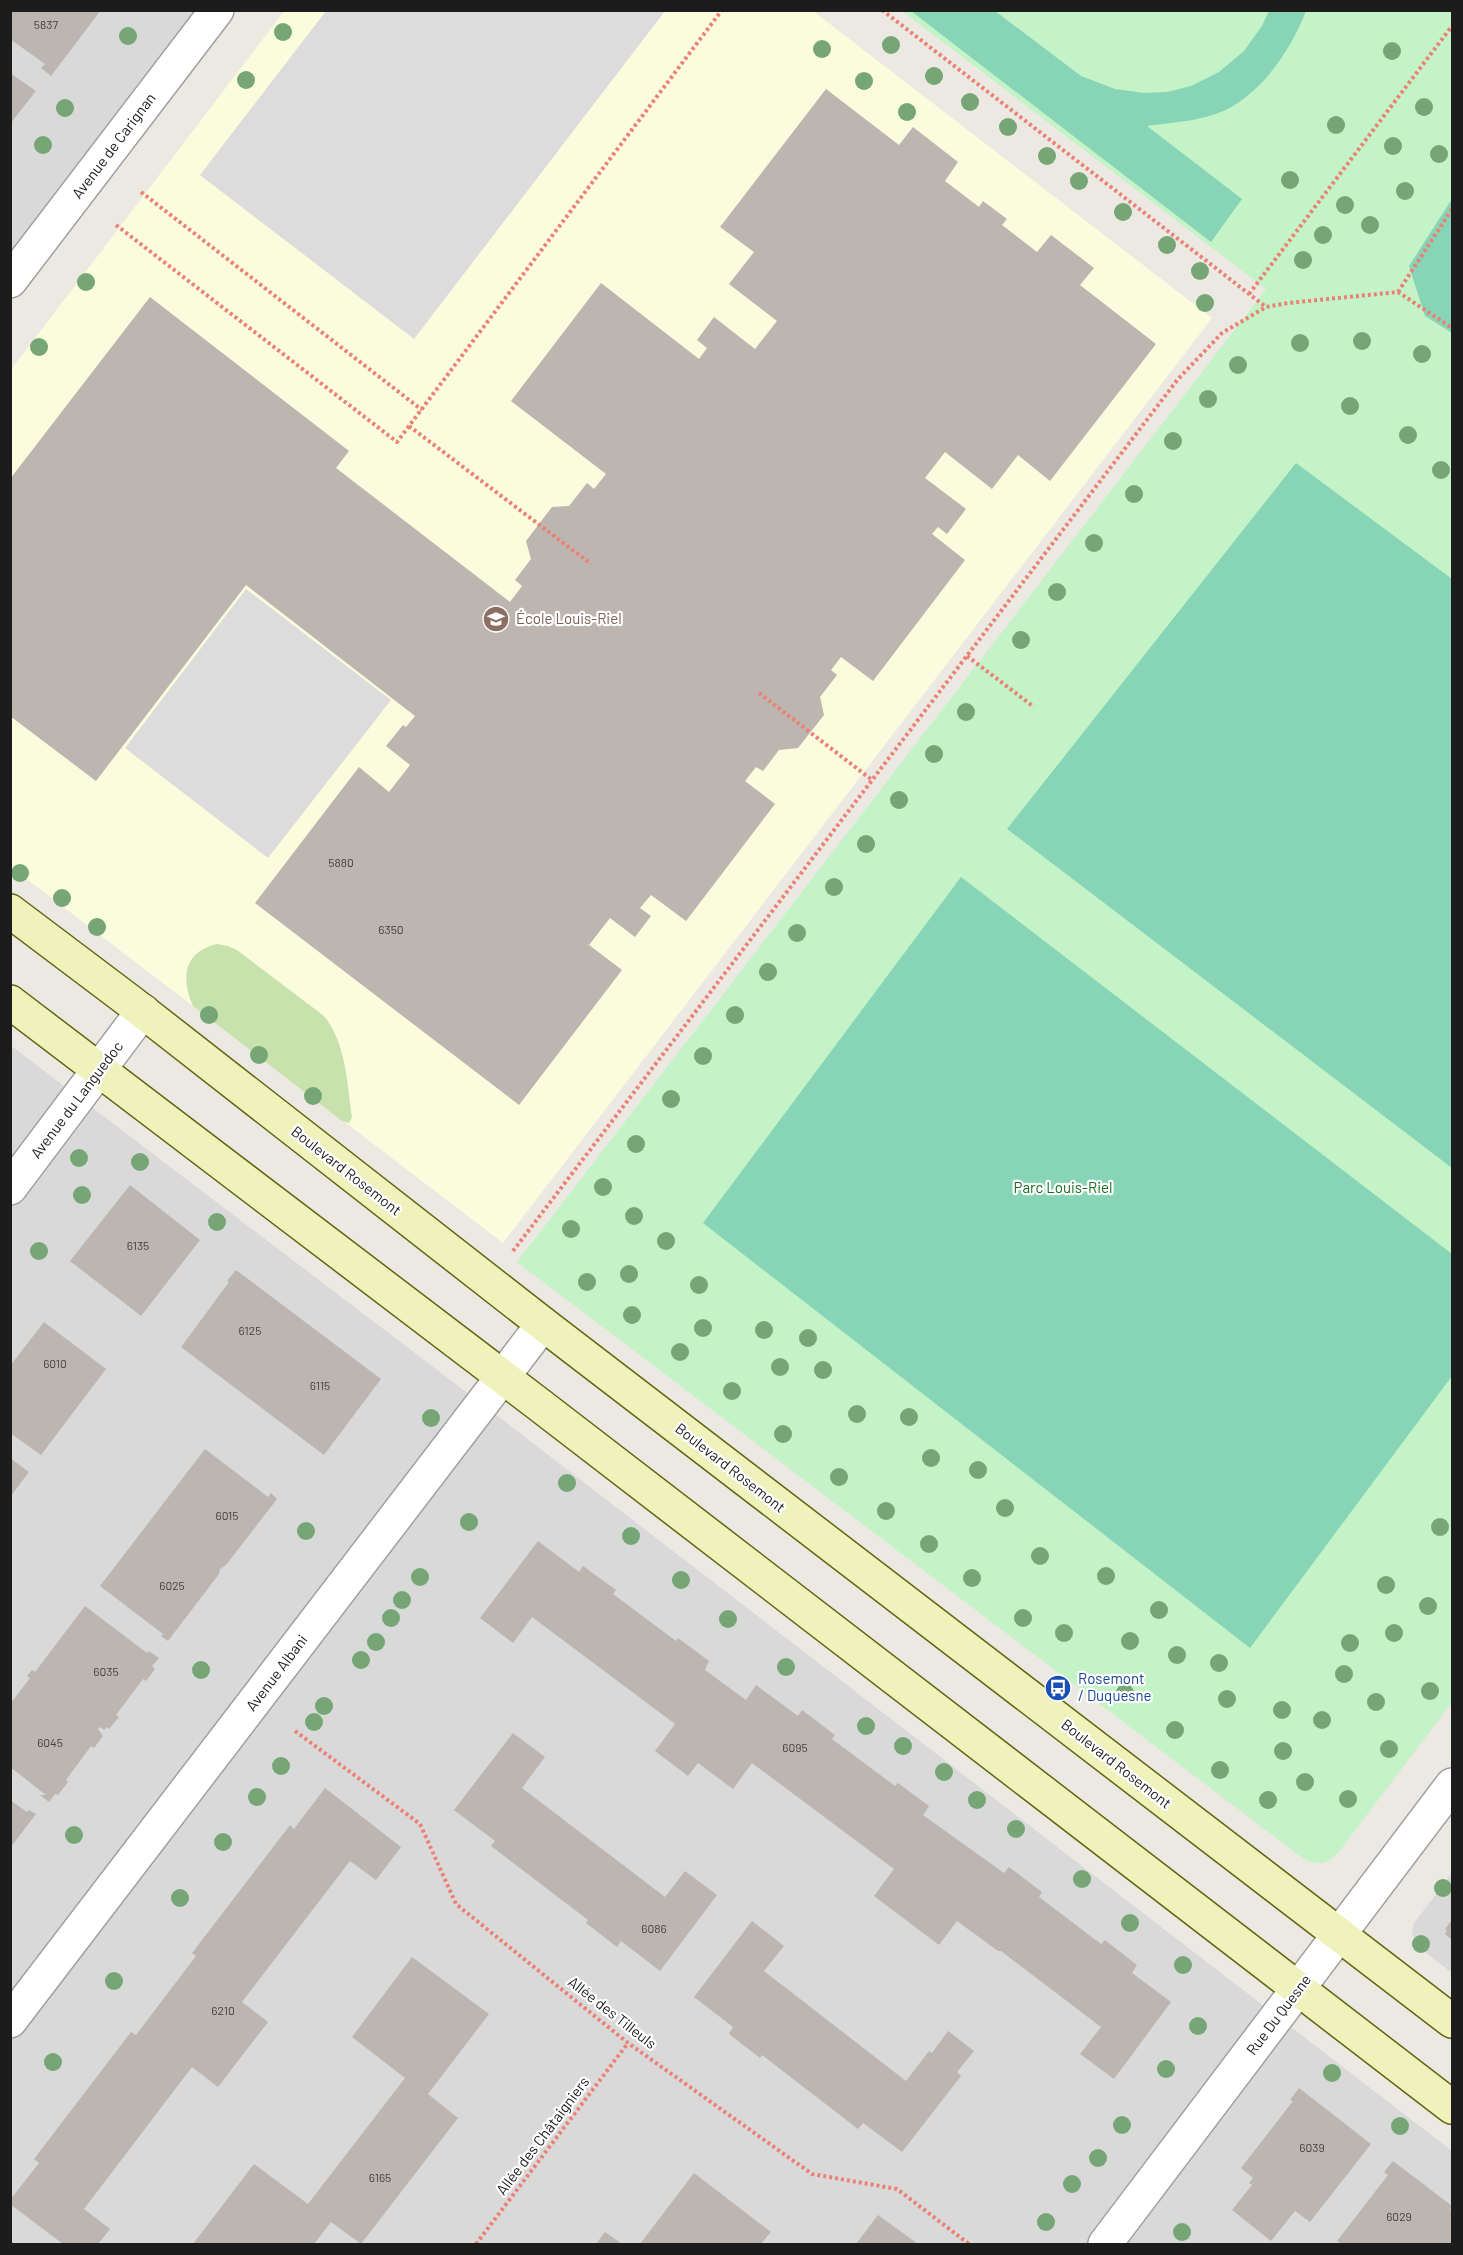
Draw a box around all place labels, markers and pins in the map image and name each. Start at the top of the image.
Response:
school or university icon: École Louis-Riel [481,604,511,634]
place label: École Louis-Riel [516,609,622,627]
place label: Rosemont / Duquesne [1078,1669,1151,1704]
bus stop icon: Rosemont / Duquesne [1043,1673,1073,1703]

